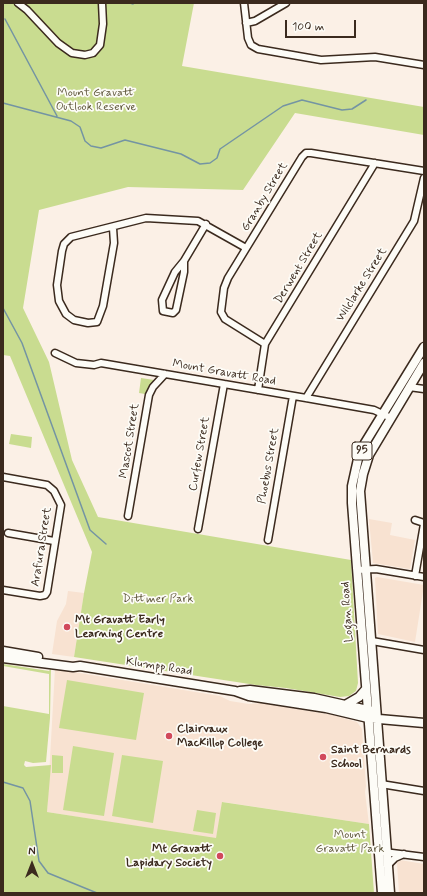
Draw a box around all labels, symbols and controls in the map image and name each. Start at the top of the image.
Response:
scale bar [287,12,358,38]
text: 100 m [292,19,324,35]
park label: Mount Gravatt Outlook Reserve [56,86,136,114]
street label: Granby Street [239,160,291,234]
street label: Derwent Street [272,229,326,307]
street label: Wilclarke Street [334,245,390,325]
street label: Mount Gravatt Road [171,357,277,389]
street label: Mascot Street [117,403,143,479]
street label: Curfew Street [186,416,214,492]
street label: Phoebus Street [255,427,283,505]
road number: 95 [352,442,372,460]
street label: Arafura Street [29,506,55,588]
street label: Logan Road [339,581,357,643]
park label: Dittmer Park [123,592,193,606]
place label: Mt Gravatt Early Learning Centre [75,613,165,641]
marker: Mt Gravatt Early Learning Centre [62,622,72,632]
street label: Klumpp Road [125,655,193,679]
place label: Clairvaux MacKillop College [177,722,263,750]
marker: Clairvaux MacKillop College [164,731,174,741]
place label: Saint Bernards School [331,743,411,771]
marker: Saint Bernards School [318,752,328,762]
park label: Mount Gravatt Park [316,828,384,856]
place label: Mt Gravatt Lapidary Society [126,842,212,870]
north arrow [12,844,52,884]
text: N [28,845,36,859]
marker: Mt Gravatt Lapidary Society [215,851,225,861]

